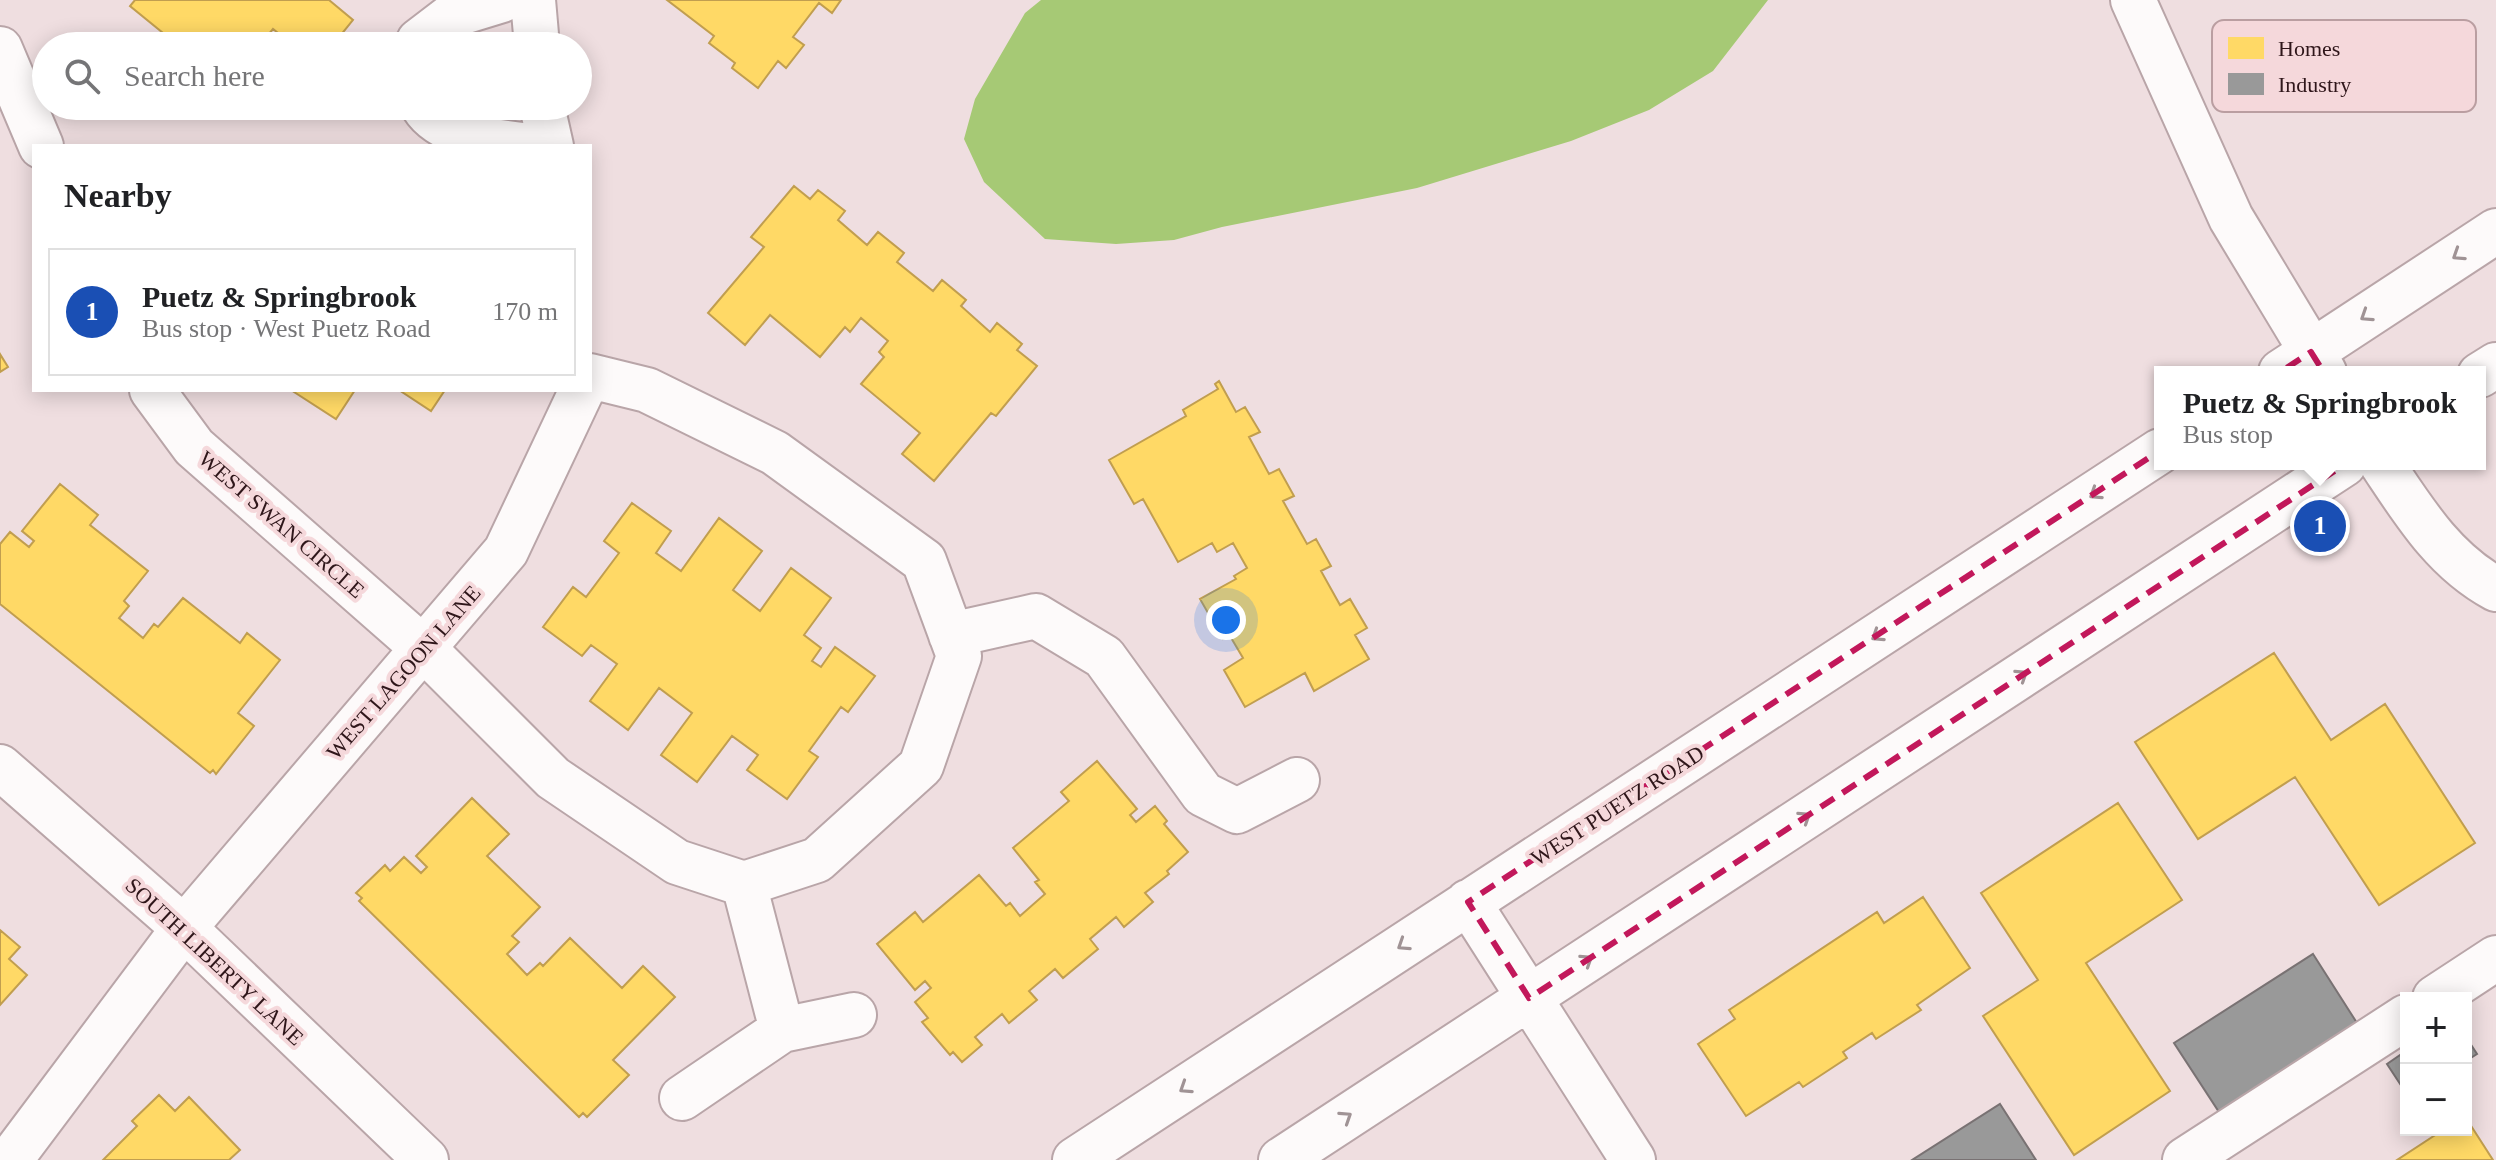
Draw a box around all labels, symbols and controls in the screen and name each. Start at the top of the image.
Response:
legend [2212,20,2476,112]
search box [32,32,592,120]
text: Homes [2278,36,2340,61]
icon: search [60,54,104,98]
text: Search here [124,59,265,92]
text: Industry [2278,72,2351,97]
text: Nearby [64,177,172,214]
one-way arrow [2453,246,2467,261]
text: Puetz & Springbrook [142,280,416,313]
text: 1 [86,297,99,326]
text: 170 m [492,297,558,326]
one-way arrow [2360,306,2375,321]
text: Bus stop · West Puetz Road [142,314,430,343]
popup [2154,366,2486,470]
text: Puetz & Springbrook [2183,386,2457,419]
text: Bus stop [2183,420,2273,449]
street label: WEST SWAN CIRCLE [194,446,370,603]
one-way arrow [2089,484,2103,499]
pin: 1 [2294,496,2346,556]
street label: WEST LAGOON LANE [321,580,486,764]
your location [1206,600,1246,640]
one-way arrow [1871,626,1886,641]
one-way arrow [2013,670,2028,685]
street label: WEST PUETZ ROAD [1526,740,1708,871]
one-way arrow [1796,812,1810,827]
street label: SOUTH LIBERTY LANE [121,873,309,1050]
one-way arrow [1397,935,1411,950]
one-way arrow [1579,955,1593,970]
map controls [2400,992,2472,1136]
button: + [2400,992,2472,1064]
button: − [2400,1064,2472,1136]
one-way arrow [1180,1078,1194,1093]
one-way arrow [1337,1112,1352,1127]

